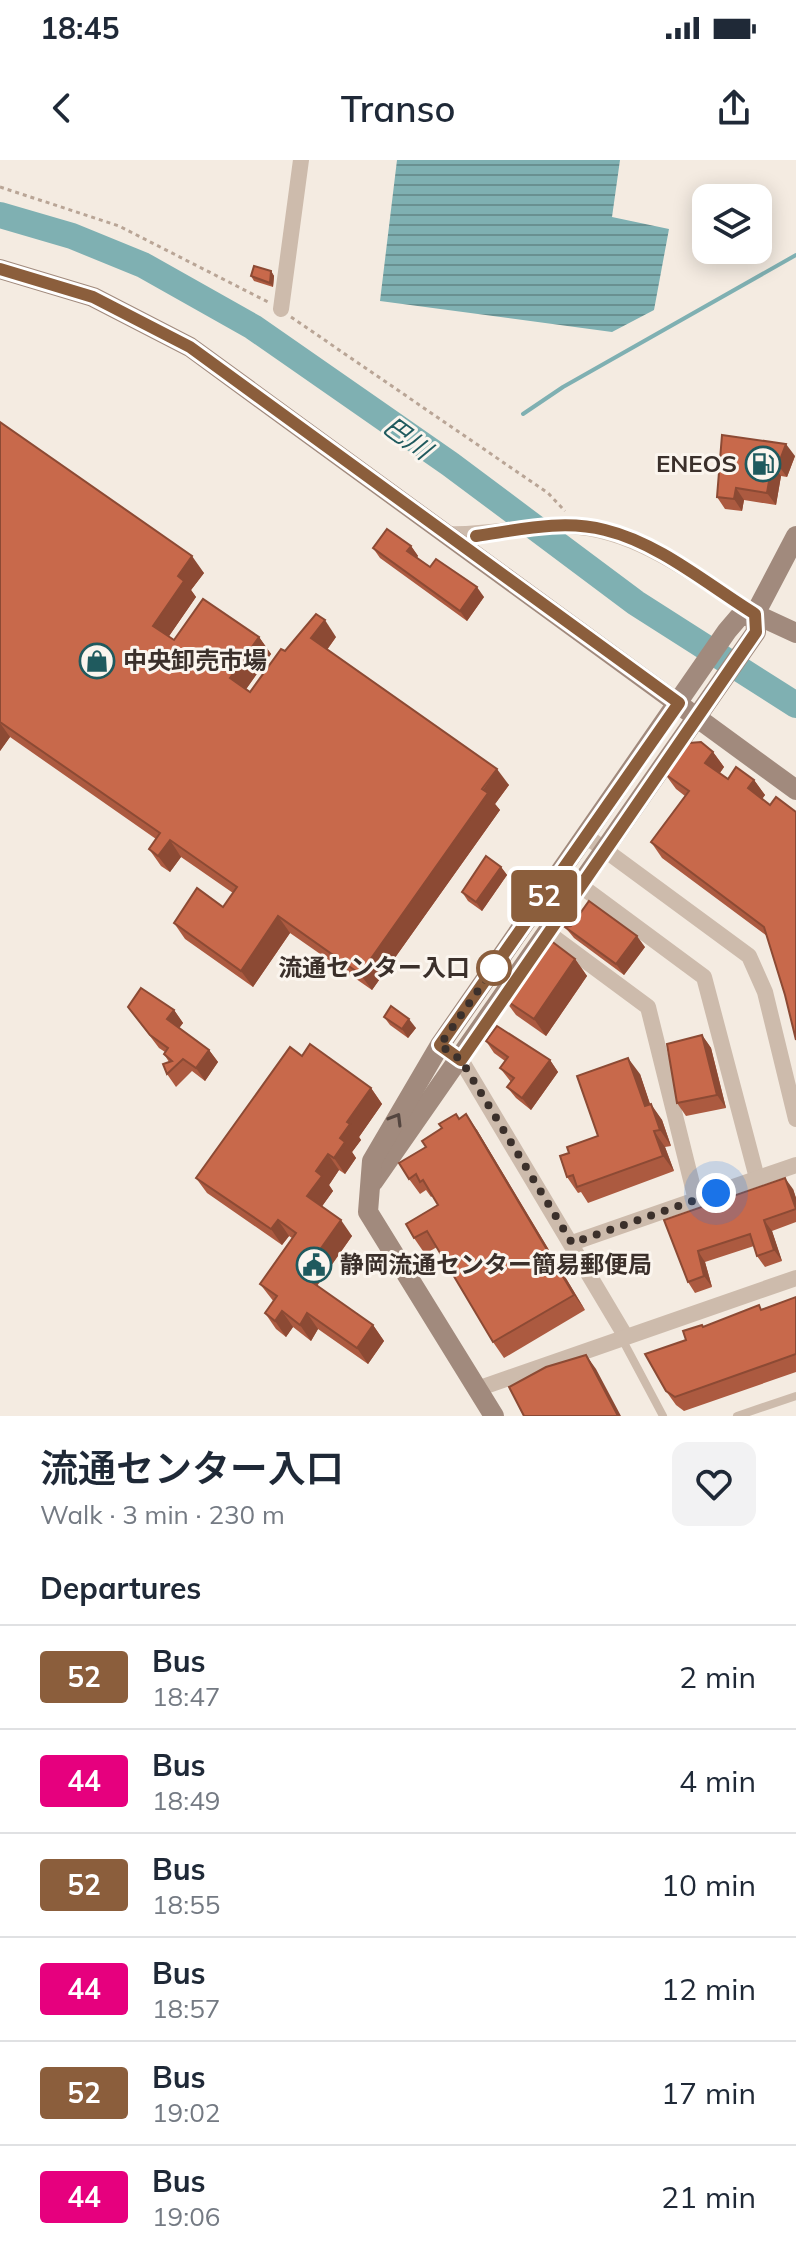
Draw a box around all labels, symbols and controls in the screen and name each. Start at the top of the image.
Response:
text: 18:45 [40,9,119,47]
icon: back [40,86,84,130]
text: Transo [341,86,455,131]
icon: share [712,86,756,130]
map controls [692,184,772,264]
button: layers [692,184,772,264]
water label: 巴川 [377,409,440,468]
fuel station icon: ENEOS [744,445,782,483]
place label: ENEOS [656,448,737,478]
shop icon: 中央卸売市場 [78,642,116,680]
place label: 中央卸売市場 [123,645,267,675]
line badge: 52 [508,870,580,922]
text: 52 [527,878,561,913]
marker: 流通センター入口 [477,951,511,985]
place label: 流通センター入口 [278,952,470,982]
one-way arrow [386,1113,402,1128]
your location [696,1173,736,1213]
public building icon: 静岡流通センター簡易郵便局 [295,1246,333,1284]
place label: 静岡流通センター簡易郵便局 [340,1249,652,1279]
button: heart [672,1442,756,1526]
text: 流通センター入口 [40,1444,344,1492]
text: Walk · 3 min · 230 m [40,1498,285,1531]
text: Departures [40,1569,201,1607]
text: Bus [152,1642,206,1680]
text: 2 min [679,1658,756,1696]
text: 52 [67,1659,101,1694]
text: 18:47 [152,1680,220,1713]
text: Bus [152,1746,206,1784]
text: 4 min [679,1762,756,1800]
text: 44 [67,1763,101,1798]
text: 18:49 [152,1784,220,1817]
text: Bus [152,1850,206,1888]
text: 10 min [661,1866,756,1904]
text: 52 [67,1867,101,1902]
text: 18:55 [152,1888,220,1921]
text: Bus [152,1954,206,1992]
text: 12 min [661,1970,756,2008]
text: 44 [67,1971,101,2006]
text: 18:57 [152,1992,220,2025]
text: Bus [152,2058,206,2096]
text: 17 min [661,2074,756,2112]
text: 52 [67,2075,101,2110]
text: 19:02 [152,2096,220,2129]
text: Bus [152,2162,206,2200]
text: 21 min [661,2178,756,2216]
text: 44 [67,2179,101,2214]
text: 19:06 [152,2200,220,2233]

